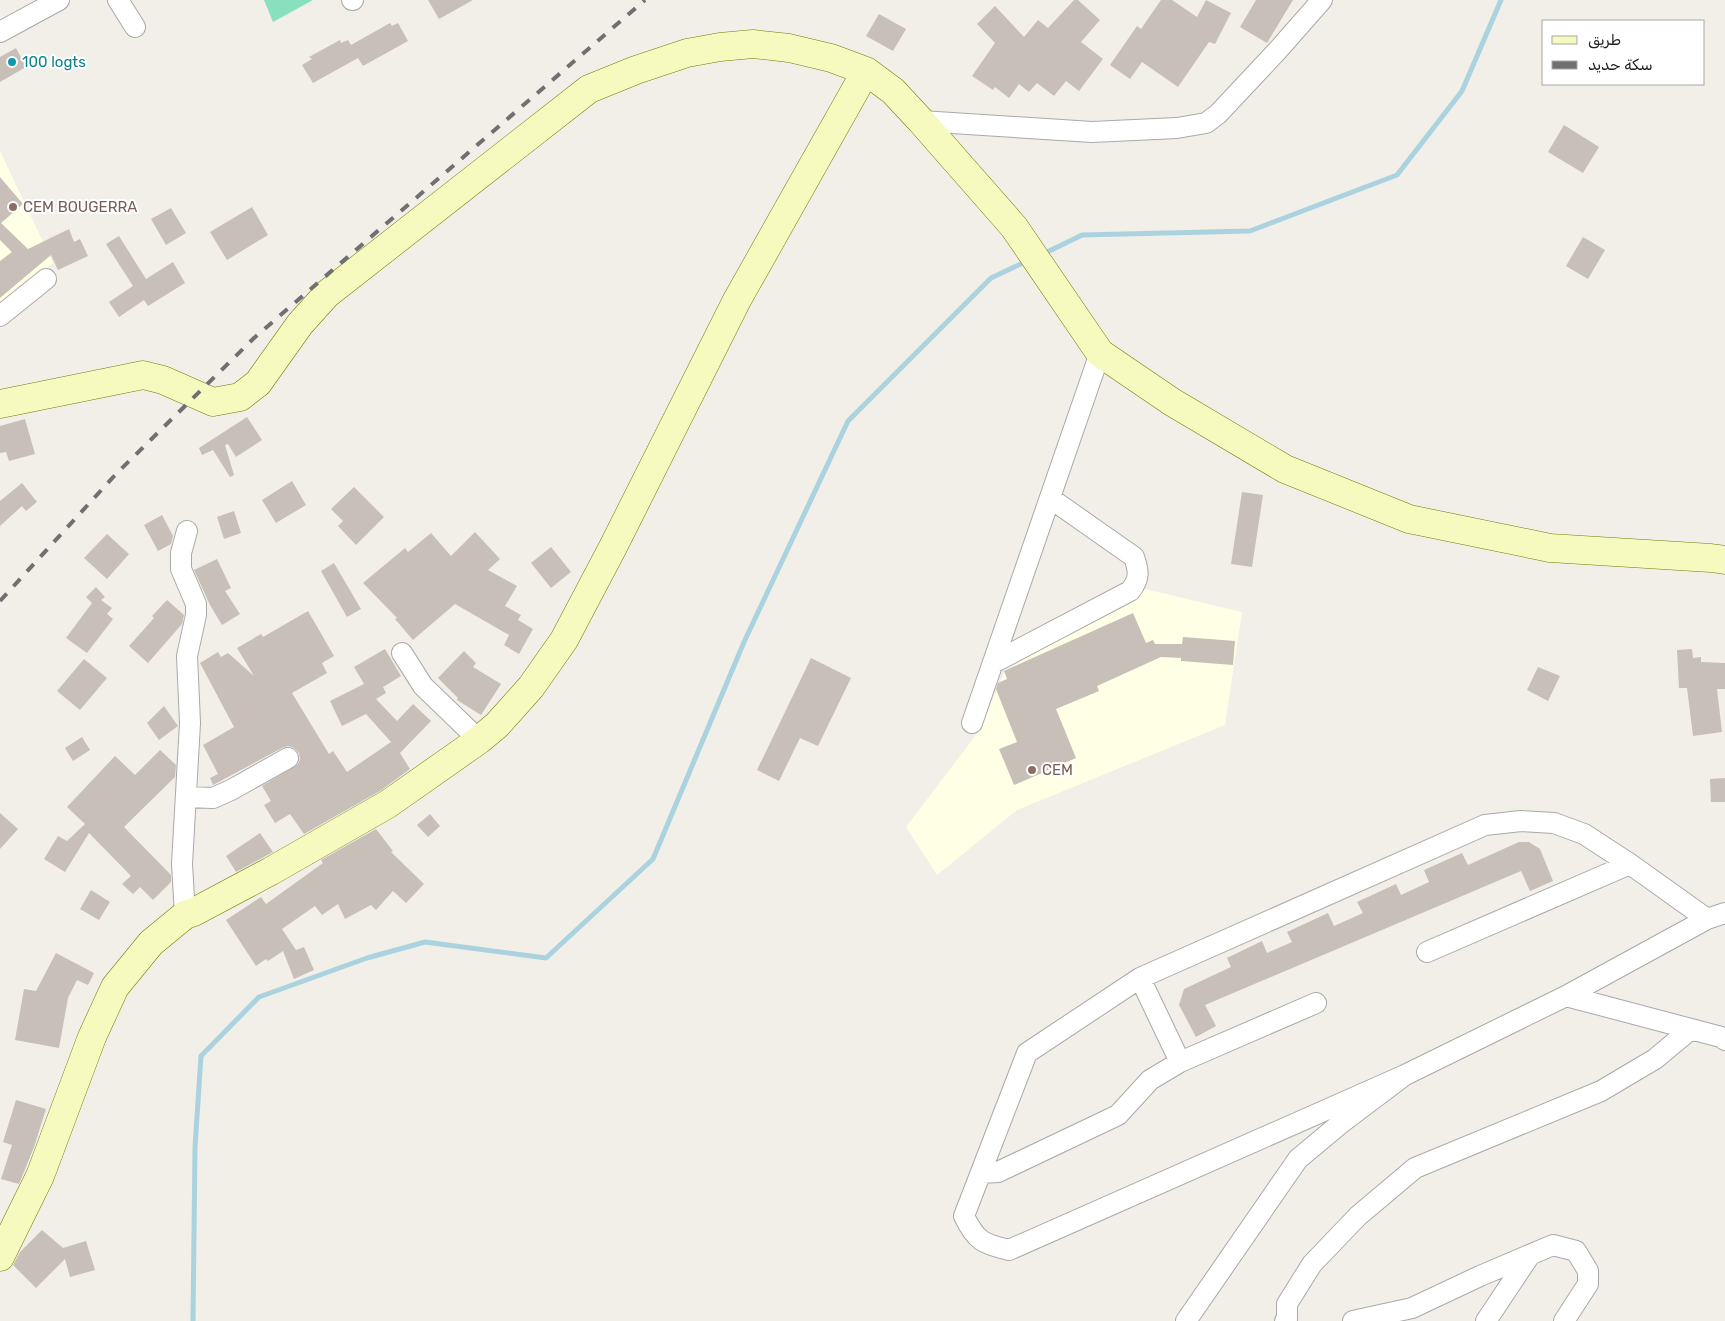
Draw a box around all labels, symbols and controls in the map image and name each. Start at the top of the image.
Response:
legend [1542,20,1705,85]
text: طريق [1588,31,1621,49]
place label: 100 logts [22,53,86,71]
marker: 100 logts [6,56,18,68]
text: سكة حديد [1588,56,1653,74]
place label: CEM BOUGERRA [23,198,137,216]
marker: CEM BOUGERRA [7,201,19,213]
place label: CEM [1042,761,1073,779]
marker: CEM [1026,764,1038,776]

